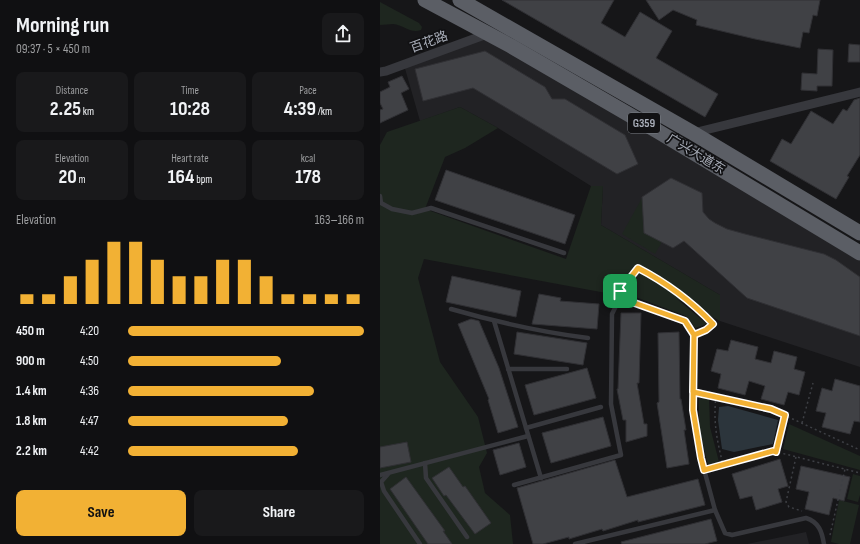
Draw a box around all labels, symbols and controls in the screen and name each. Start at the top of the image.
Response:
text: Morning run [16,12,109,39]
button: share [322,13,364,55]
street label: 百花路 [408,28,450,56]
text: 09:37 · 5 × 450 m [16,41,90,57]
text: Distance [56,84,88,97]
text: Time [181,84,199,97]
text: Pace [299,84,317,97]
text: 2.25 [50,97,81,121]
text: 10:28 [170,97,210,121]
text: 4:39 [284,97,316,121]
text: km [81,105,94,118]
text: /km [316,105,332,118]
road number: G359 [628,113,660,133]
street label: 广兴大道东 [664,130,728,178]
text: Elevation [55,152,89,165]
text: Heart rate [171,152,209,165]
text: kcal [301,152,315,165]
text: 20 [58,165,77,189]
text: 164 [168,165,194,189]
text: 178 [295,165,321,189]
text: m [77,173,86,186]
text: bpm [194,173,212,186]
text: Elevation [16,212,56,228]
text: 163–166 m [315,212,364,228]
pin [603,274,637,308]
icon: arrive [609,280,631,302]
text: 450 m [16,323,45,339]
text: 4:20 [80,323,99,339]
text: 900 m [16,353,45,369]
text: 4:50 [80,353,99,369]
text: 1.4 km [16,383,47,399]
text: 4:36 [80,383,99,399]
text: 1.8 km [16,413,47,429]
text: 4:47 [80,413,98,429]
text: 2.2 km [16,443,47,459]
text: 4:42 [80,443,99,459]
button: Save [16,490,186,536]
button: Share [194,490,364,536]

